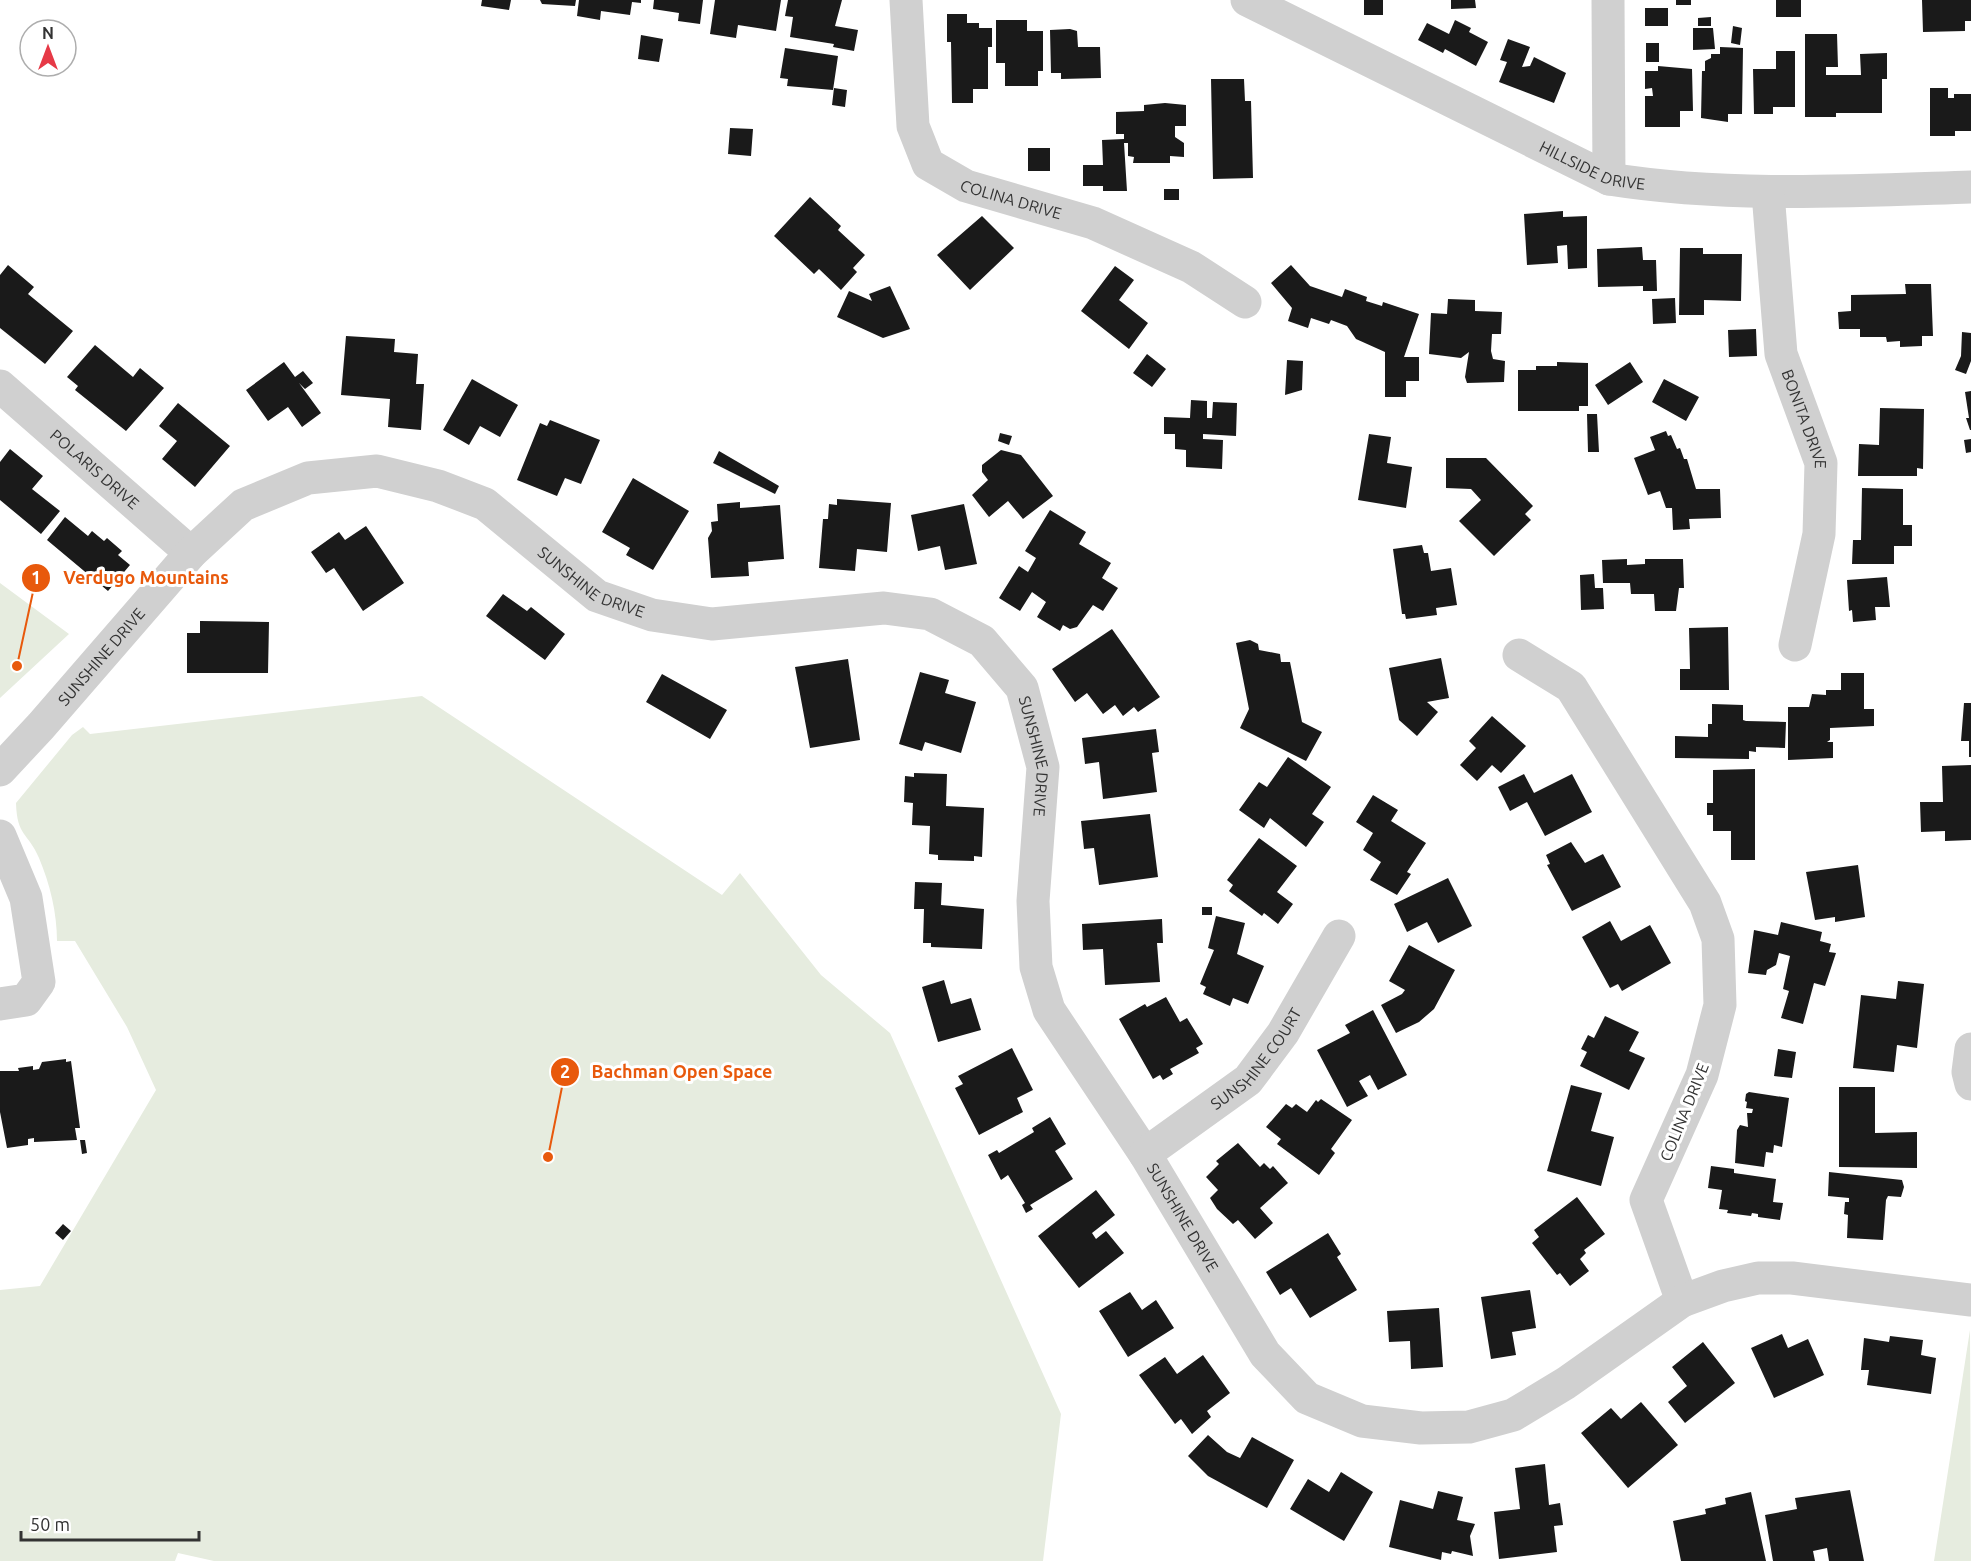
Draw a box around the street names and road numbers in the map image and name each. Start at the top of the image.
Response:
street label: HILLSIDE DRIVE [1537,137,1646,193]
street label: COLINA DRIVE [957,176,1064,222]
street label: BONITA DRIVE [1778,367,1830,469]
street label: POLARIS DRIVE [47,425,143,512]
street label: SUNSHINE DRIVE [535,543,647,621]
street label: SUNSHINE DRIVE [54,604,148,709]
street label: SUNSHINE DRIVE [1015,694,1052,817]
street label: SUNSHINE COURT [1207,1004,1305,1113]
street label: COLINA DRIVE [1656,1060,1712,1164]
street label: SUNSHINE DRIVE [1144,1160,1222,1275]

